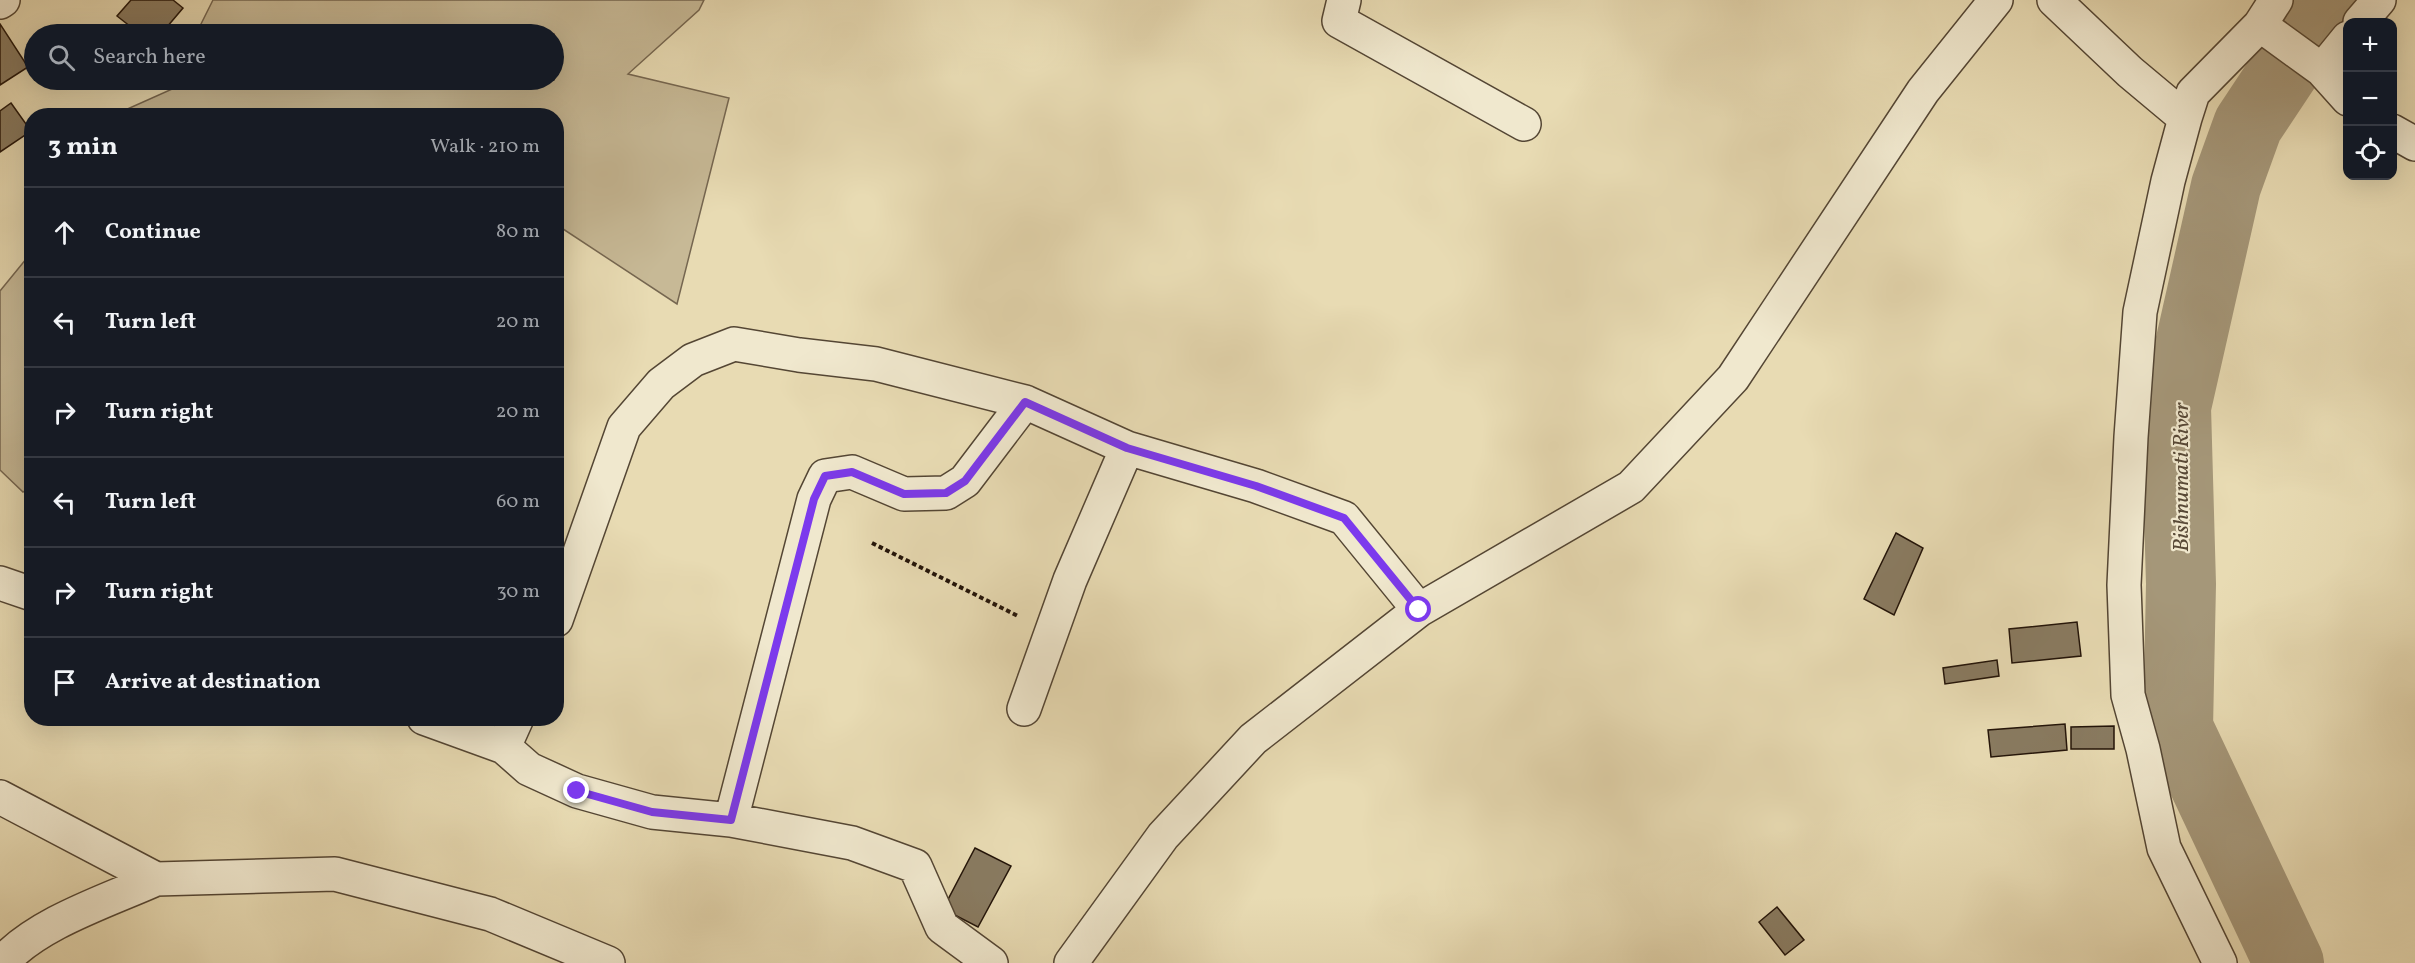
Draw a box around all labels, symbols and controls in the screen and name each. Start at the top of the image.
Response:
map controls [2343,18,2397,180]
button: + [2343,18,2397,72]
search box [24,24,564,90]
icon: search [45,41,78,74]
text: Search here [93,42,206,73]
button: − [2343,72,2397,126]
button: locate [2343,126,2397,180]
text: 3 min [48,129,118,165]
text: Walk · 210 m [430,133,540,161]
icon: ahead [48,216,81,249]
text: Continue [105,217,201,248]
text: 80 m [496,218,540,246]
icon: left [48,306,81,339]
text: Turn left [105,307,196,338]
text: 20 m [496,308,540,336]
icon: right [48,396,81,429]
text: Turn right [105,397,213,428]
text: 20 m [496,398,540,426]
water label: Bishnumati River [2167,401,2198,552]
icon: left [48,486,81,519]
text: Turn left [105,487,196,518]
text: 60 m [496,488,540,516]
icon: right [48,576,81,609]
text: Turn right [105,577,213,608]
text: 30 m [496,578,540,606]
route start [1405,596,1431,622]
icon: arrive [48,666,81,699]
text: Arrive at destination [105,667,321,698]
route end [563,777,589,803]

